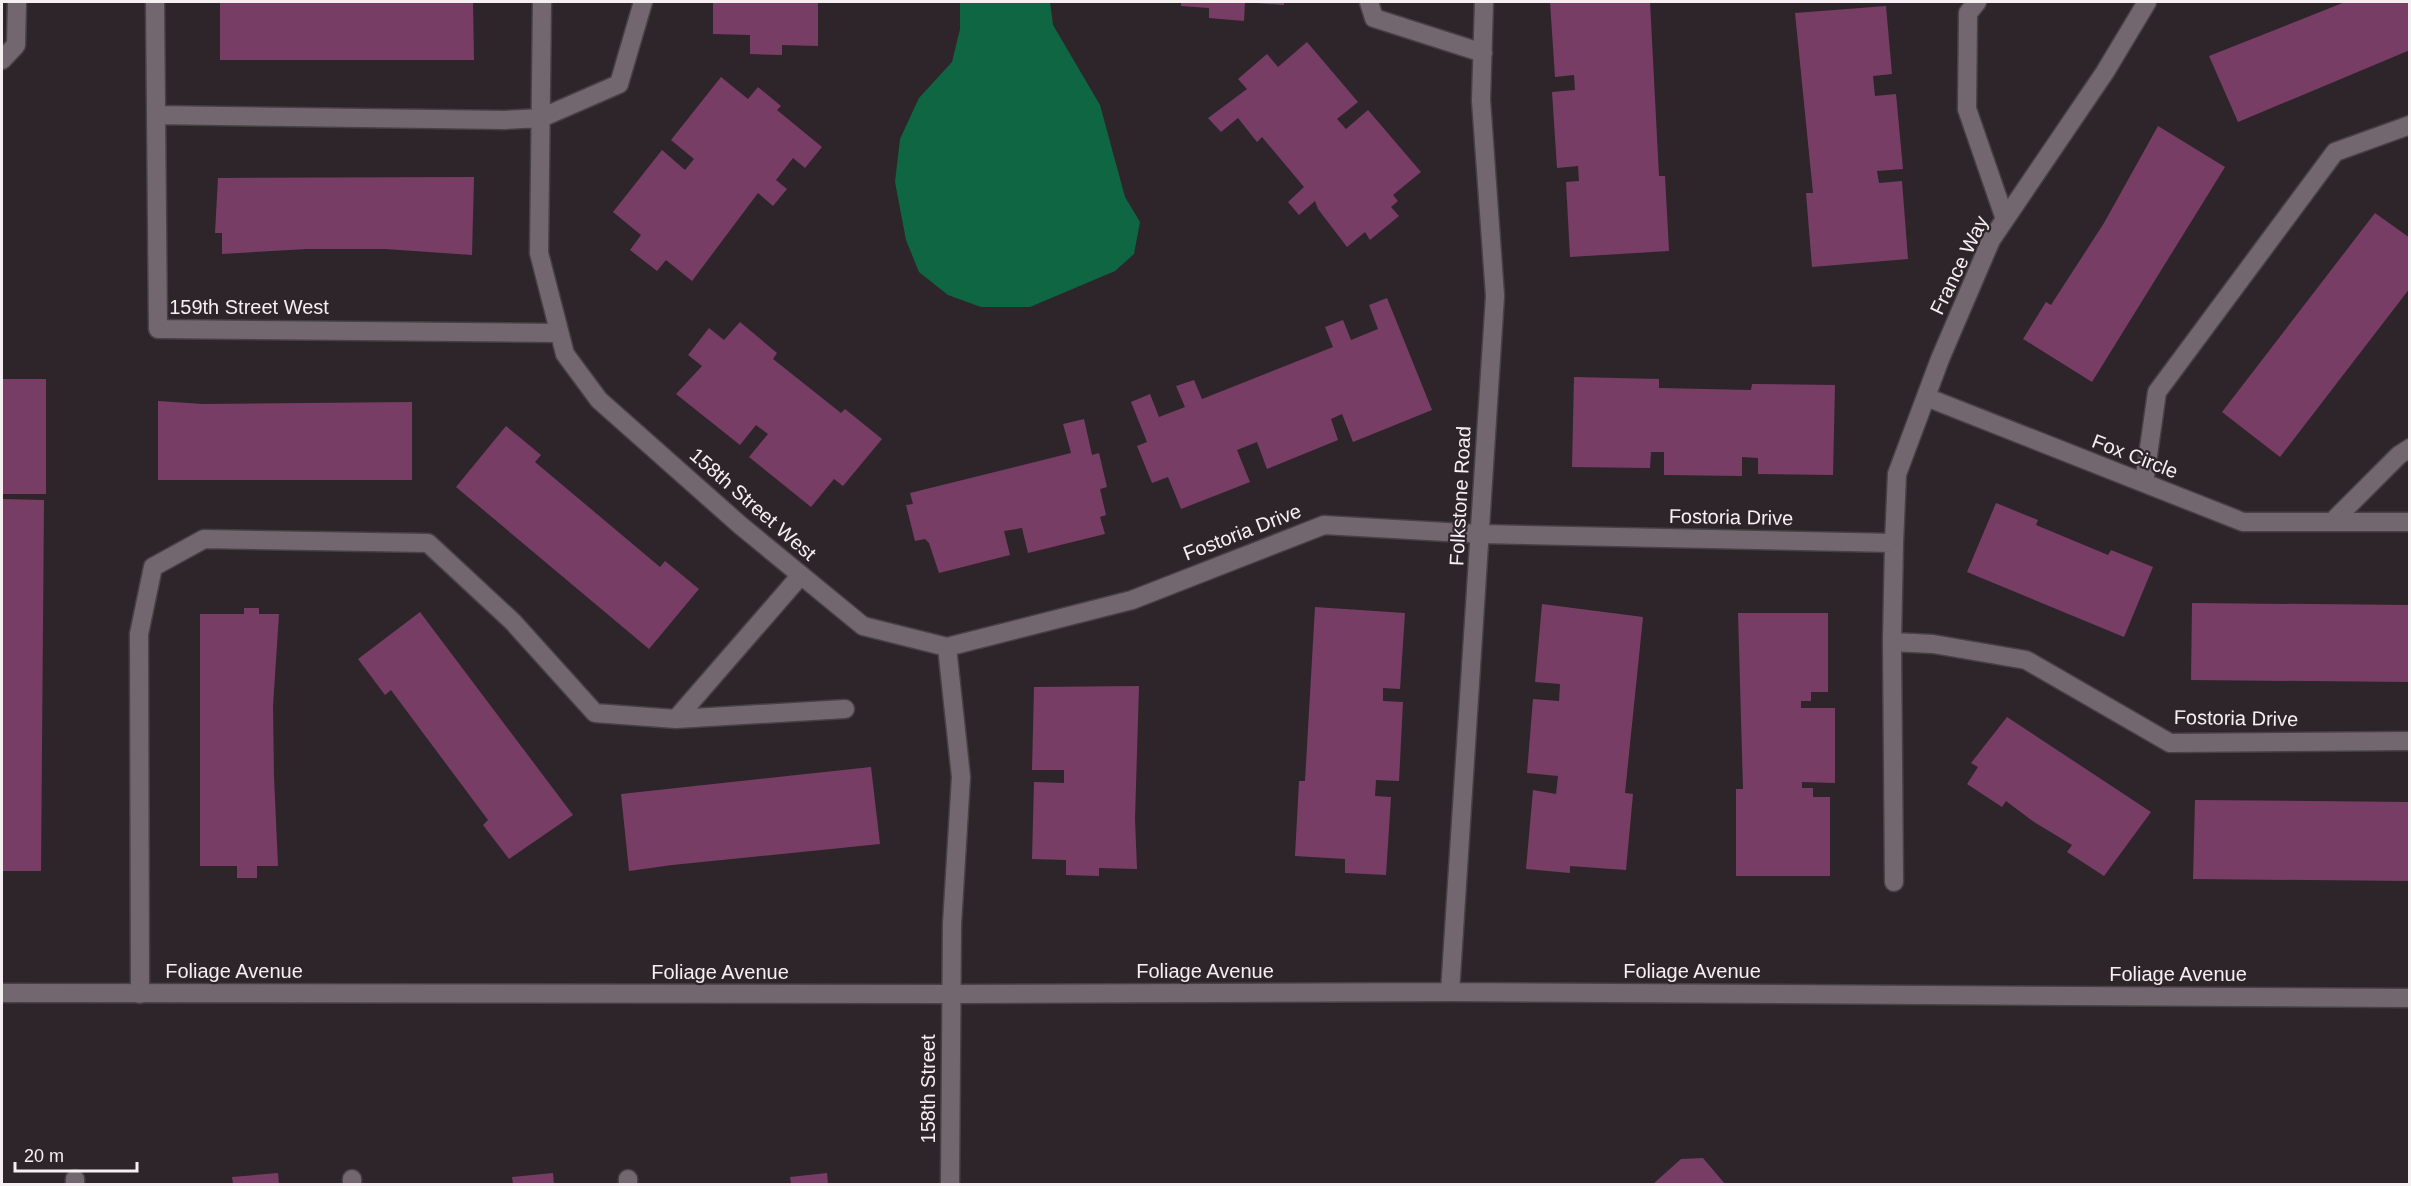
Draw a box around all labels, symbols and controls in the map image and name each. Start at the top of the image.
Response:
street label: France Way [1926,212,1992,318]
street label: 159th Street West [169,296,329,318]
street label: Folkstone Road [1445,425,1475,567]
street label: Fox Circle [2089,430,2181,482]
street label: 158th Street West [686,443,821,565]
street label: Fostoria Drive [1180,499,1304,565]
street label: Fostoria Drive [1669,505,1793,529]
street label: Fostoria Drive [2174,706,2298,730]
street label: Foliage Avenue [165,960,303,982]
street label: Foliage Avenue [1136,960,1274,982]
street label: Foliage Avenue [1623,960,1761,982]
street label: Foliage Avenue [651,961,789,983]
street label: Foliage Avenue [2109,963,2247,985]
street label: 158th Street [917,1034,939,1143]
scale bar [15,1135,136,1173]
text: 20 m [24,1146,64,1166]

